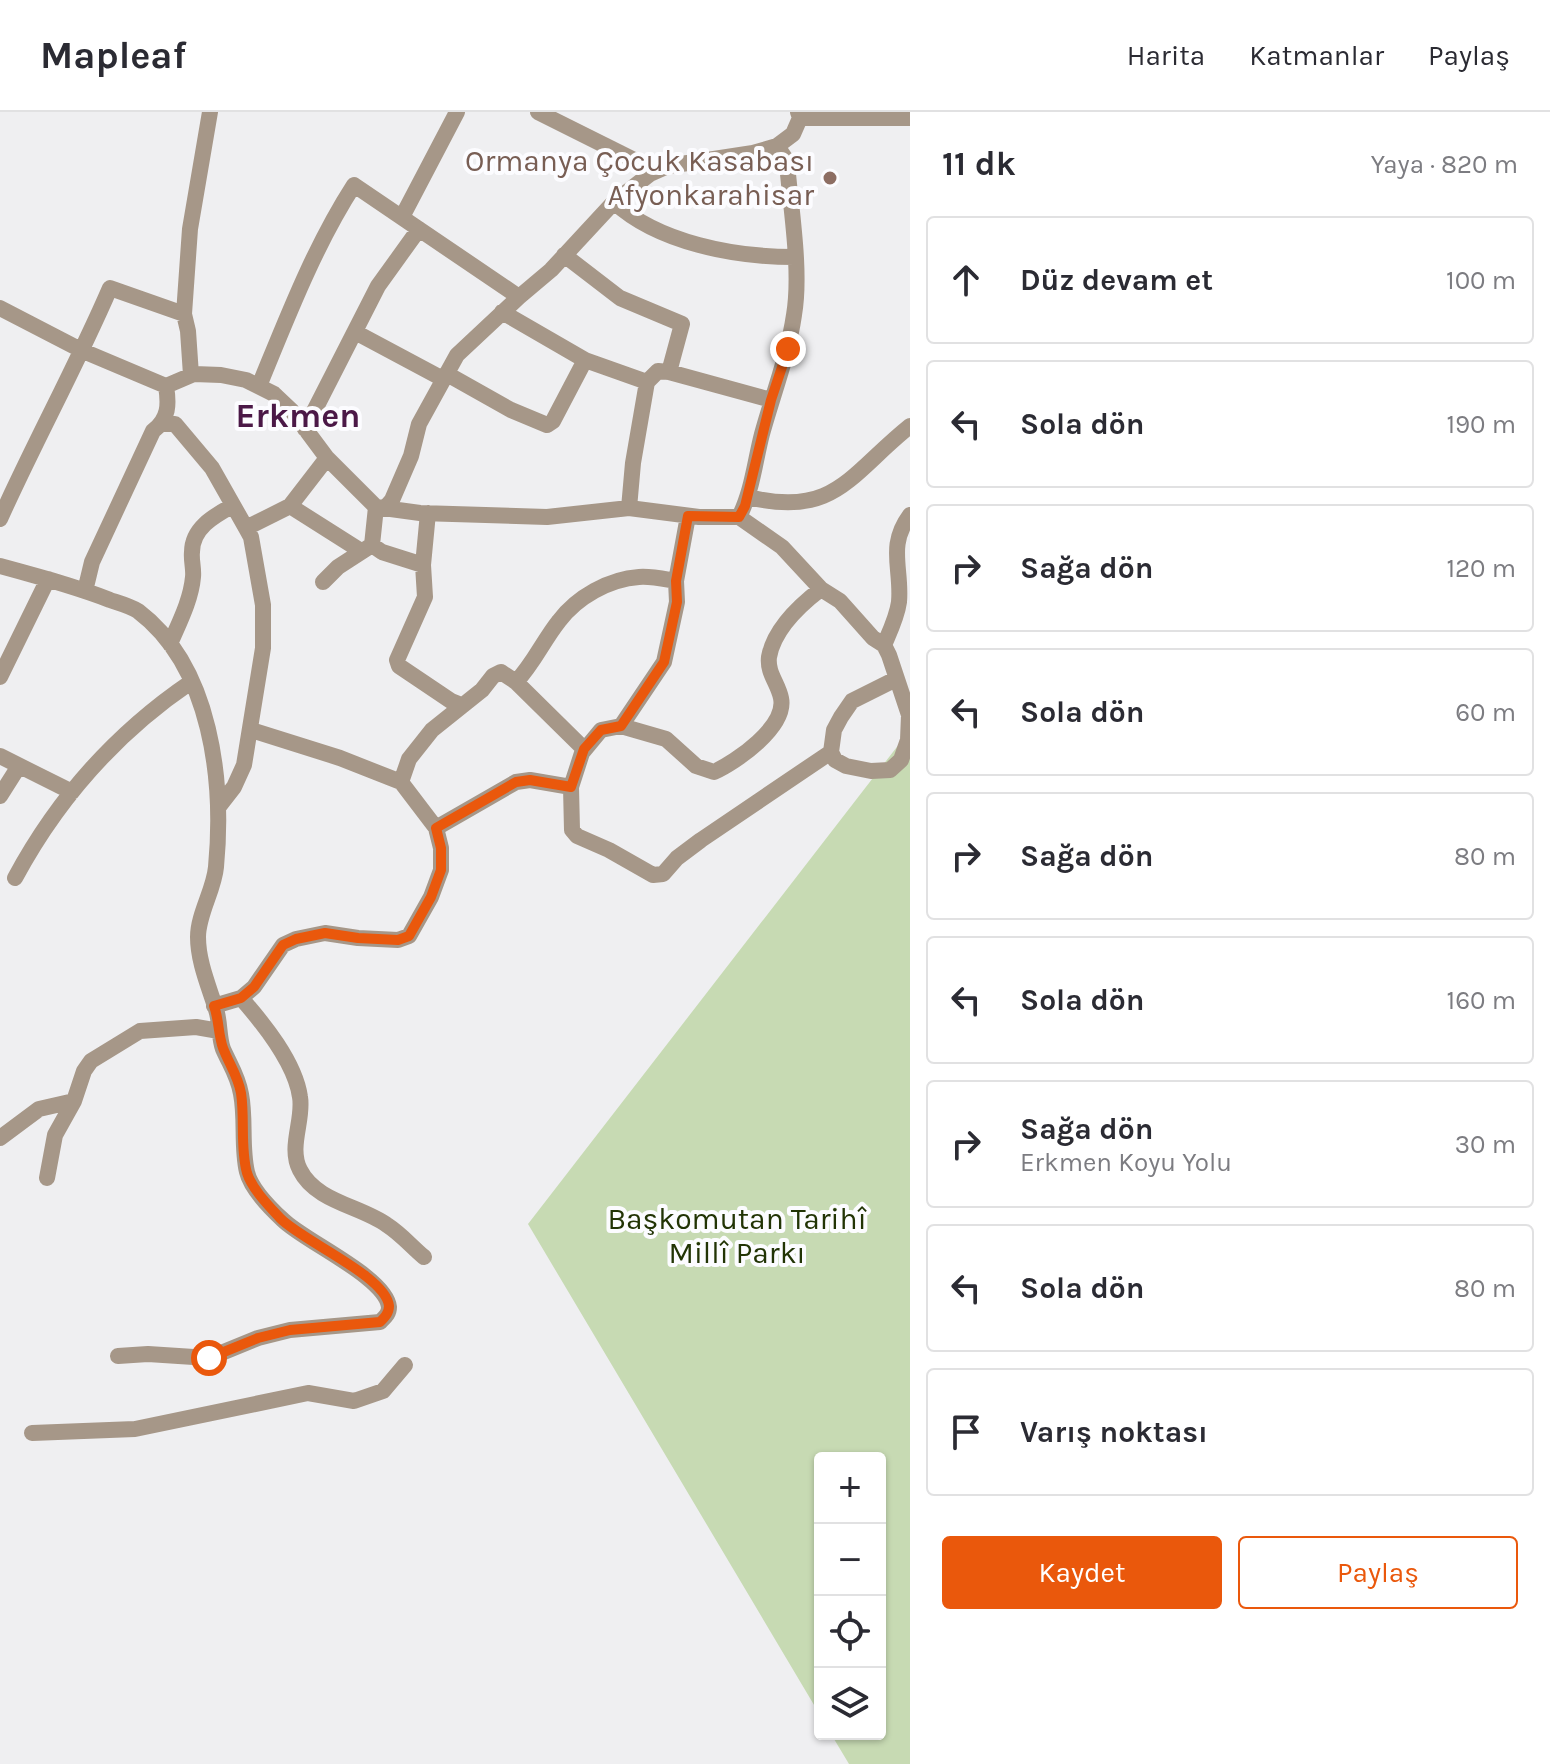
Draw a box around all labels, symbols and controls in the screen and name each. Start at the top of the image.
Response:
text: Mapleaf [40,33,187,78]
text: Harita [1127,39,1205,72]
text: Katmanlar [1249,39,1384,72]
text: Paylaş [1428,39,1510,72]
place label: Ormanya Çocuk Kasabası Afyonkarahisar [465,143,814,213]
text: 11 dk [942,144,1016,184]
text: Yaya · 820 m [1371,149,1518,180]
marker: Ormanya Çocuk Kasabası Afyonkarahisar [821,169,839,187]
icon: ahead [944,258,988,302]
text: Düz devam et [1020,262,1213,298]
text: 100 m [1446,265,1516,296]
route end [770,331,806,367]
district label: Erkmen [236,396,360,436]
icon: left [944,402,988,446]
text: Sola dön [1020,406,1144,442]
text: 190 m [1446,409,1516,440]
icon: right [944,546,988,590]
text: Sağa dön [1020,550,1153,586]
text: 120 m [1446,553,1516,584]
icon: left [944,690,988,734]
text: Sola dön [1020,694,1144,730]
text: 60 m [1455,697,1516,728]
icon: right [944,834,988,878]
text: Sağa dön [1020,838,1153,874]
text: 80 m [1454,841,1516,872]
icon: left [944,978,988,1022]
text: Sola dön [1020,982,1144,1018]
text: 160 m [1447,985,1516,1016]
text: Sağa dön [1020,1111,1153,1147]
icon: right [944,1122,988,1166]
text: 30 m [1455,1129,1516,1160]
text: Erkmen Koyu Yolu [1020,1147,1232,1178]
park label: Başkomutan Tarihî Millî Parkı [607,1201,868,1271]
icon: left [944,1266,988,1310]
text: Sola dön [1020,1270,1144,1306]
text: 80 m [1454,1273,1516,1304]
route start [191,1340,227,1376]
icon: arrive [944,1410,988,1454]
text: Varış noktası [1020,1414,1208,1450]
map controls [814,1452,886,1740]
button: + [814,1452,886,1524]
button: − [814,1524,886,1596]
button: Kaydet [942,1536,1222,1609]
button: Paylaş [1238,1536,1518,1609]
button: locate [814,1596,886,1668]
button: layers [814,1668,886,1740]

